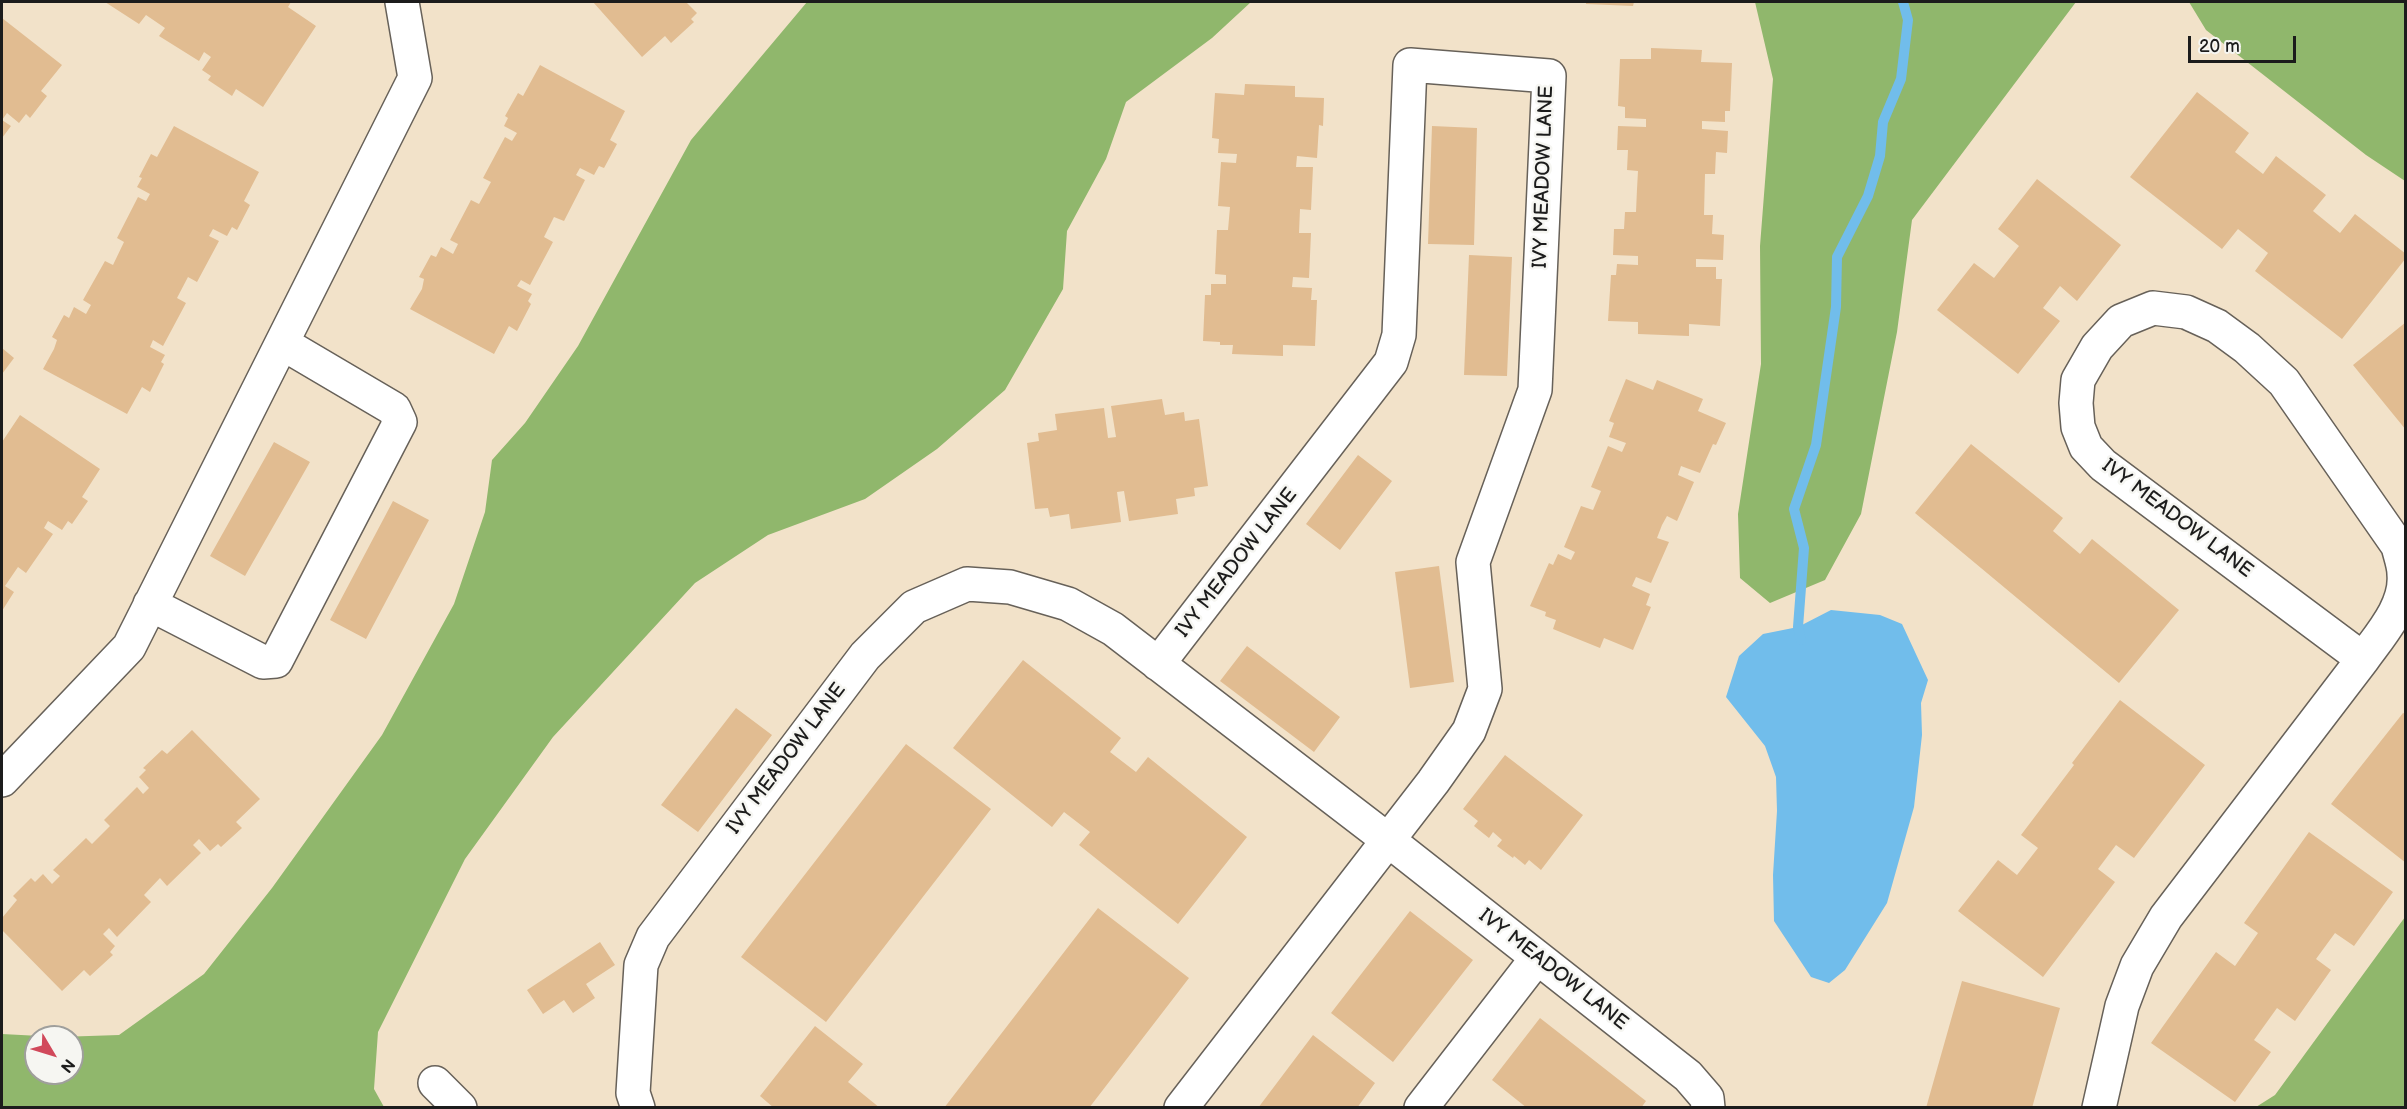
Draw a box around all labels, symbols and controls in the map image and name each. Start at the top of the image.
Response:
scale bar [2191,24,2299,62]
text: 20 m [2199,36,2240,57]
street label: IVY MEADOW LANE [1529,85,1559,269]
street label: IVY MEADOW LANE [2097,454,2257,584]
street label: IVY MEADOW LANE [1171,484,1303,642]
street label: IVY MEADOW LANE [722,679,852,839]
street label: IVY MEADOW LANE [1474,904,1632,1036]
north arrow [24,1025,84,1085]
text: N [56,1055,78,1076]

